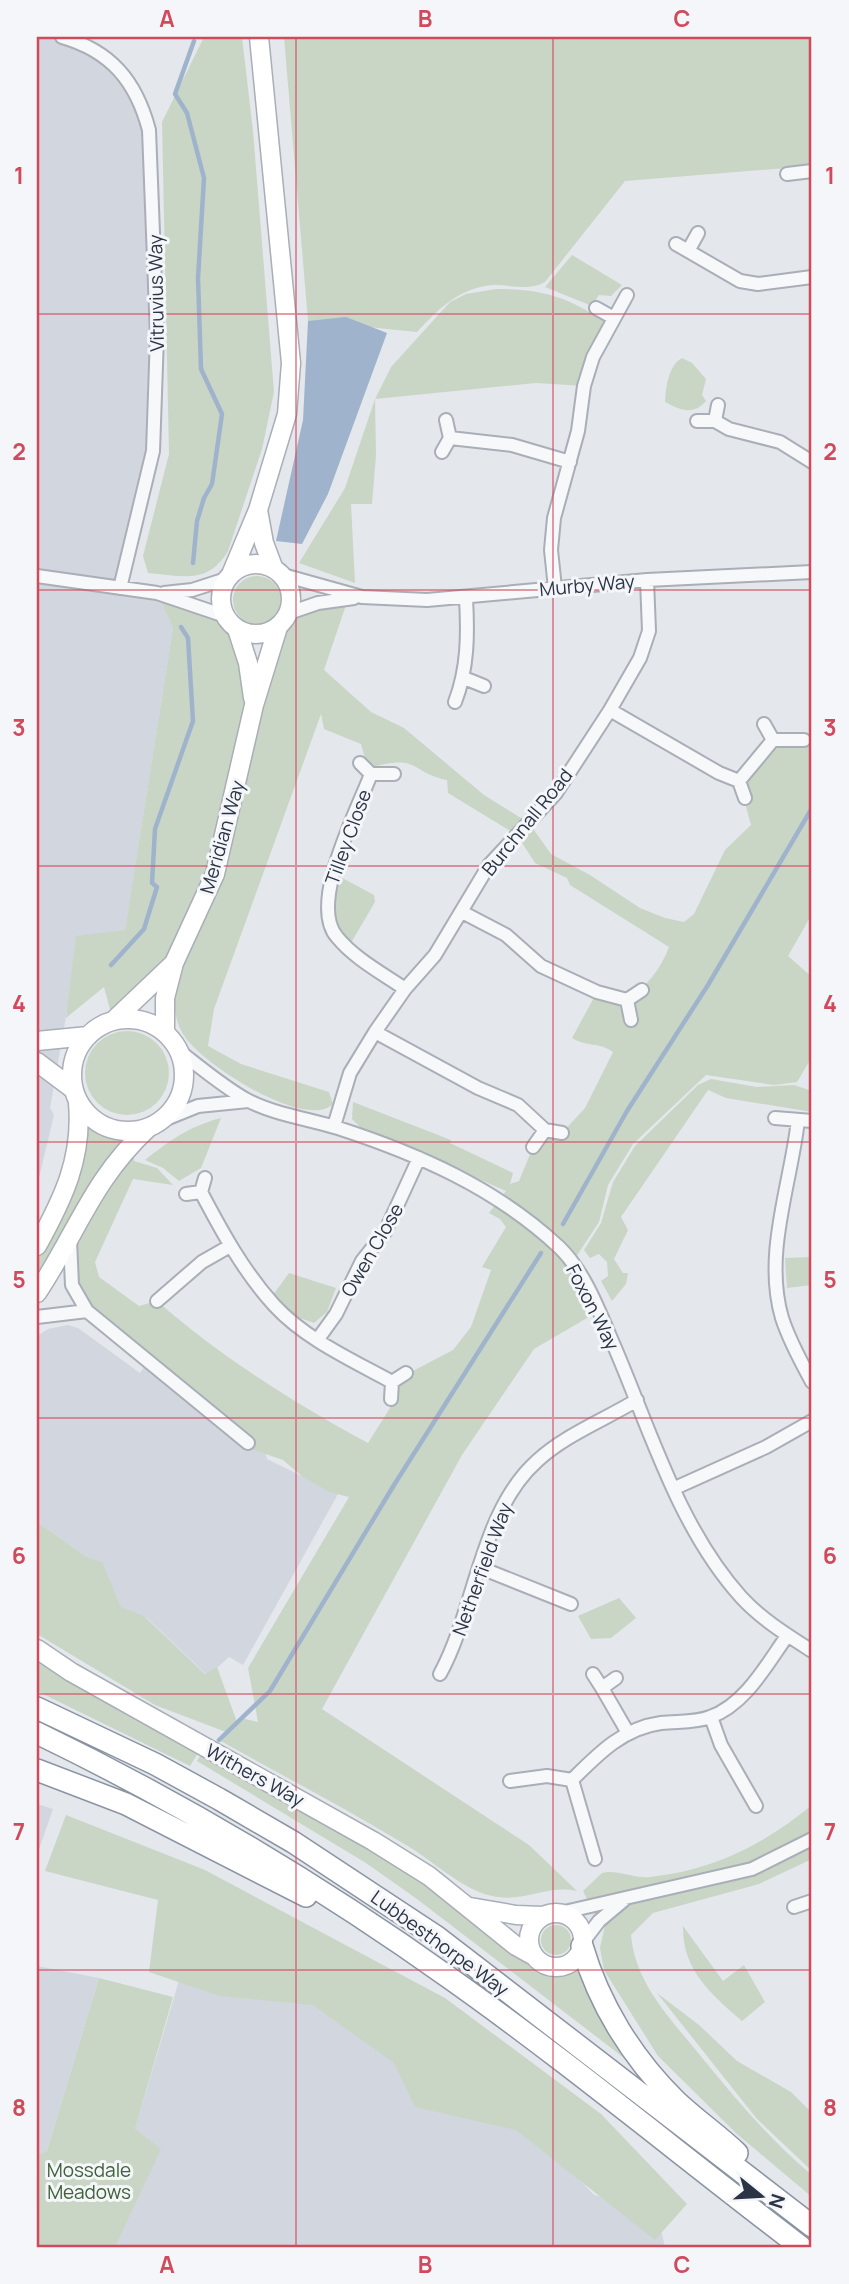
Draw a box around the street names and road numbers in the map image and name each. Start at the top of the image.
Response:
street label: Vitruvius Way [142,234,170,352]
street label: Murby Way [538,568,636,602]
street label: Burchnall Road [476,763,578,881]
street label: Meridian Way [193,777,251,897]
street label: Tilley Close [319,786,377,888]
street label: Owen Close [335,1198,409,1302]
street label: Foxon Way [560,1260,626,1354]
street label: Netherfield Way [446,1499,518,1639]
street label: Withers Way [201,1737,309,1813]
street label: Lubbesthorpe Way [366,1884,514,2002]

